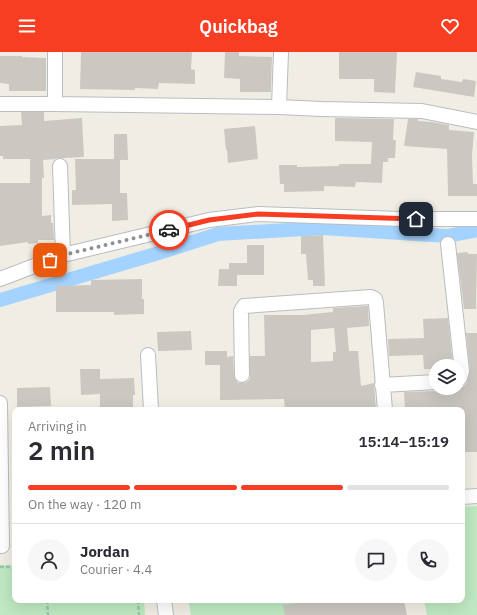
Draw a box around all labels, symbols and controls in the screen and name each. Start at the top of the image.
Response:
icon: menu [16,15,38,37]
text: Quickbag [199,15,278,38]
icon: heart [439,15,461,37]
pin [399,202,433,236]
icon: home [405,208,427,230]
courier [149,210,189,250]
icon: car [158,219,180,241]
pin [33,243,67,277]
icon: bag [39,249,61,271]
map controls [429,359,465,395]
button: layers [429,359,465,395]
text: Arriving in [28,418,87,435]
text: 15:14–15:19 [359,432,449,451]
text: 2 min [28,433,95,467]
text: On the way · 120 m [28,496,141,513]
button: person [28,539,70,581]
button: chat [355,539,397,581]
button: phone [407,539,449,581]
text: Jordan [80,542,129,561]
text: Courier · 4.4 [80,561,152,578]

